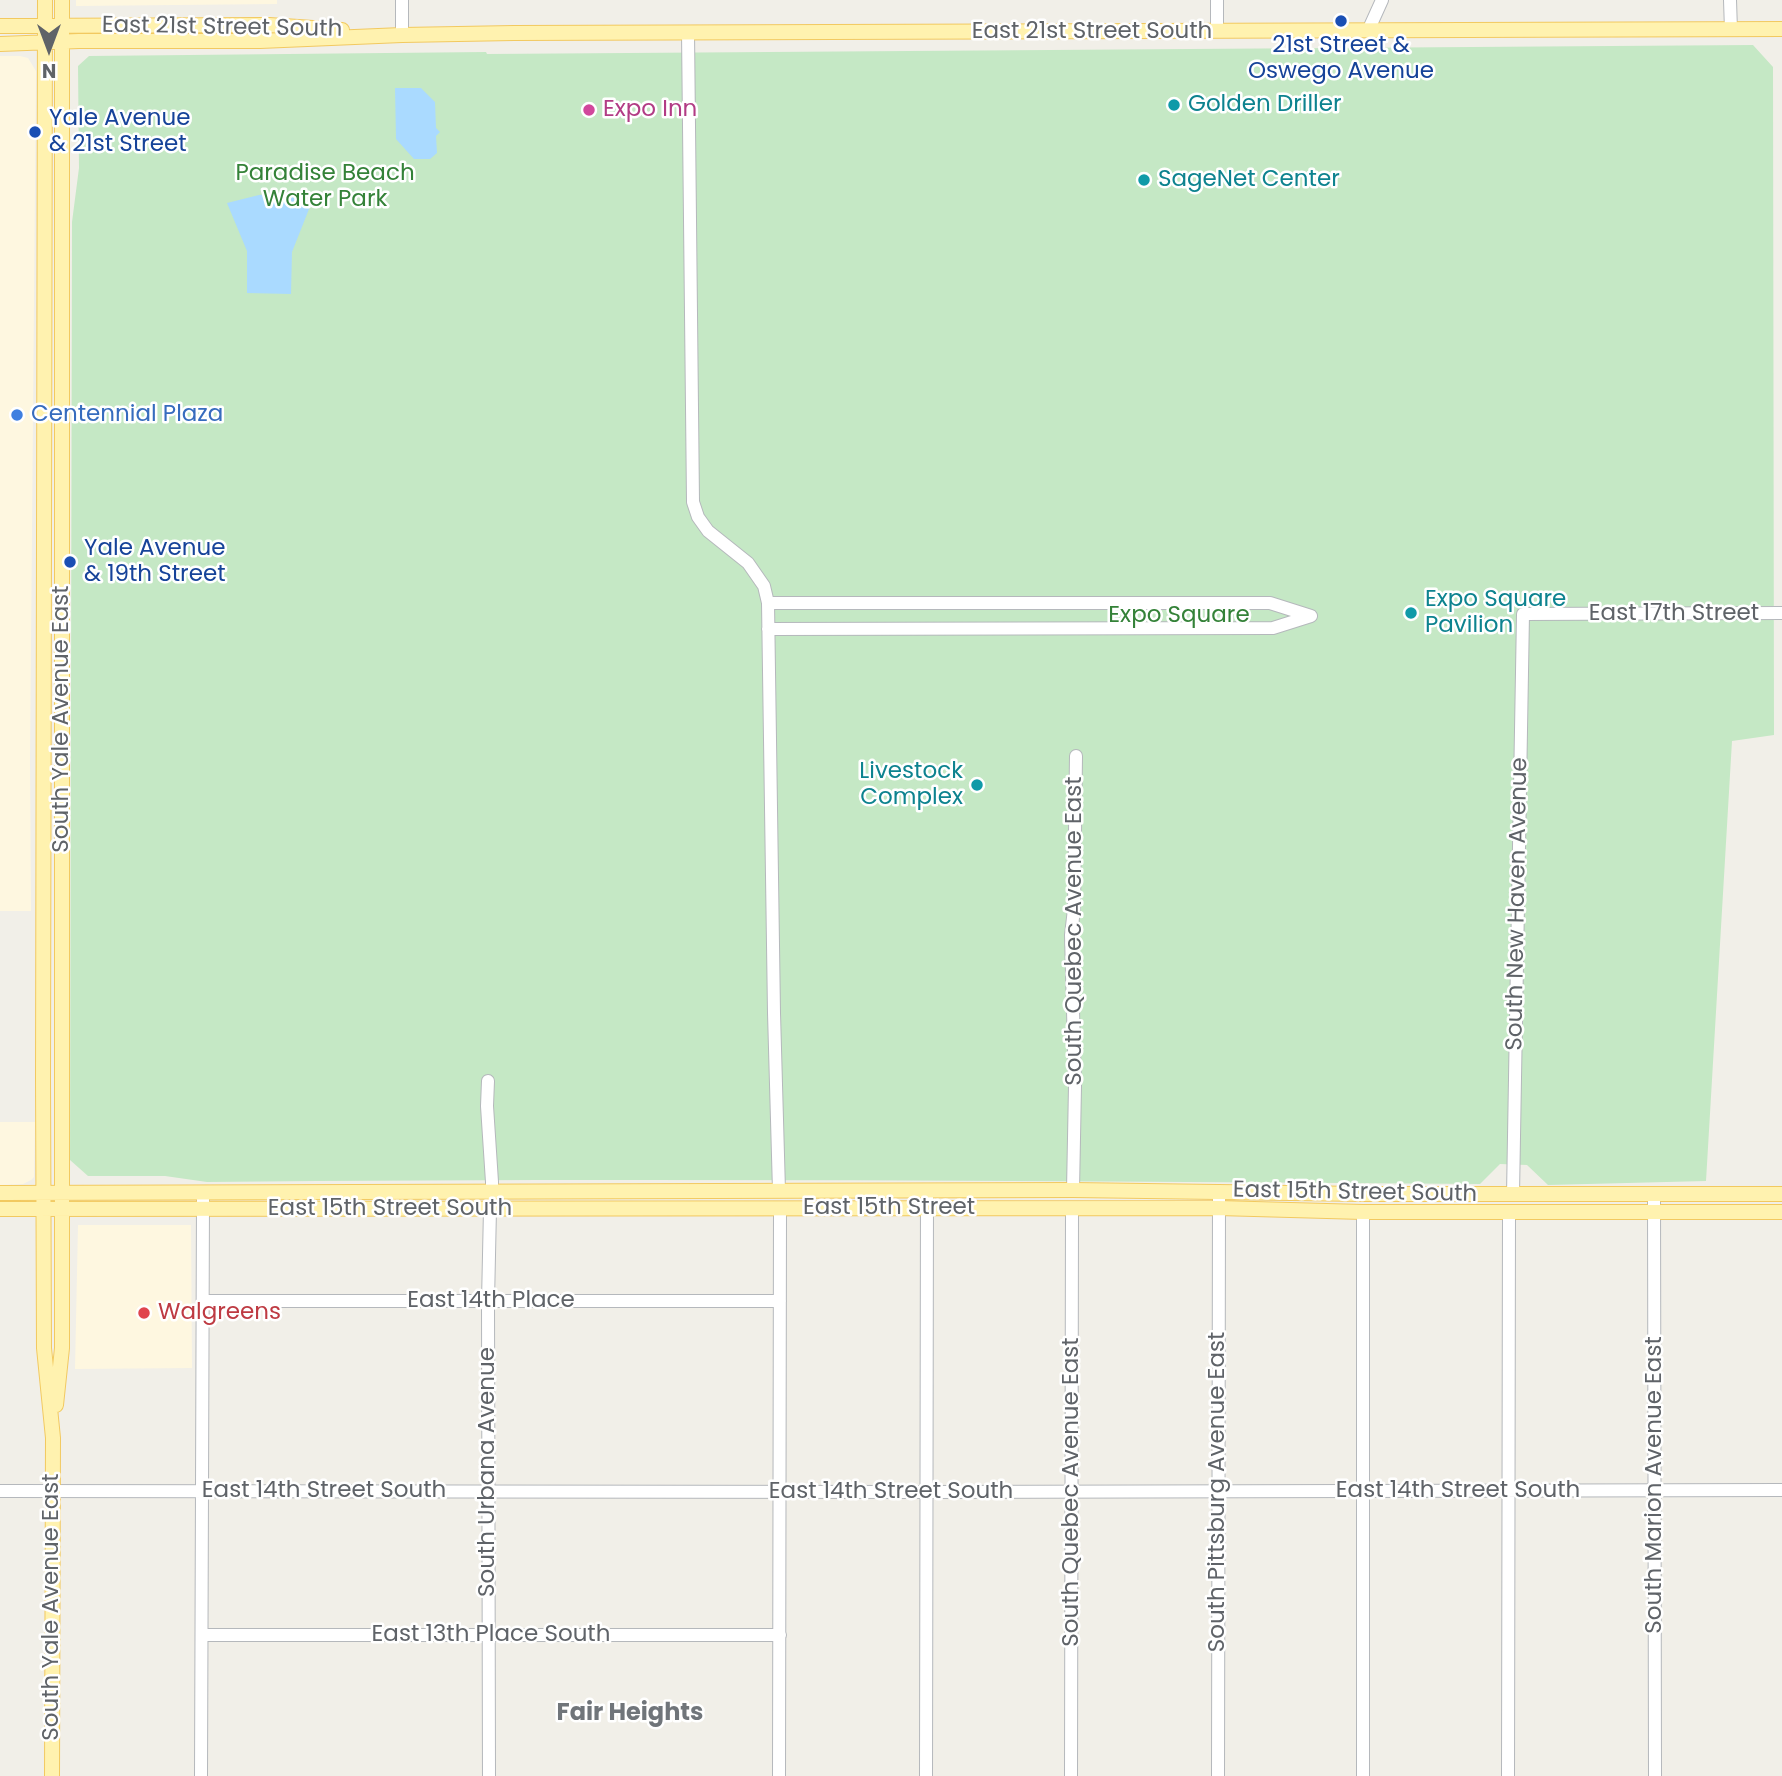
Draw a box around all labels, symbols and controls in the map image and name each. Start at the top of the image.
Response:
street label: East 21st Street South [102,12,342,44]
marker: 21st Street & Oswego Avenue [1333,13,1349,29]
north arrow [14,14,84,84]
street label: East 21st Street South [972,18,1212,46]
place label: 21st Street & Oswego Avenue [1248,32,1434,86]
text: N [42,57,56,84]
place label: Golden Driller [1188,91,1342,119]
place label: Expo Inn [603,96,697,124]
marker: Golden Driller [1166,97,1182,113]
marker: Expo Inn [581,102,597,118]
place label: Yale Avenue & 21st Street [49,105,190,159]
marker: Yale Avenue & 21st Street [27,124,43,140]
park label: Paradise Beach Water Park [235,160,415,214]
place label: SageNet Center [1158,166,1340,194]
marker: SageNet Center [1136,172,1152,188]
place label: Centennial Plaza [31,401,223,429]
marker: Centennial Plaza [9,407,25,423]
place label: Yale Avenue & 19th Street [84,535,226,589]
marker: Yale Avenue & 19th Street [62,554,78,570]
street label: South Yale Avenue East [48,585,76,853]
place label: Expo Square Pavilion [1425,586,1566,640]
street label: East 17th Street [1589,600,1759,628]
park label: Expo Square [1108,602,1250,630]
marker: Expo Square Pavilion [1403,605,1419,621]
street label: South New Haven Avenue [1502,757,1534,1051]
place label: Livestock Complex [859,758,963,812]
street label: South Quebec Avenue East [1061,776,1089,1086]
marker: Livestock Complex [969,777,985,793]
street label: East 15th Street South [1233,1177,1477,1209]
street label: East 15th Street [803,1194,975,1222]
street label: East 15th Street South [268,1195,512,1223]
street label: East 14th Place [407,1287,575,1315]
place label: Walgreens [158,1299,281,1327]
marker: Walgreens [136,1305,152,1321]
street label: South Pittsburg Avenue East [1204,1332,1232,1652]
street label: South Marion Avenue East [1641,1336,1669,1634]
street label: South Quebec Avenue East [1058,1337,1086,1647]
street label: South Urbana Avenue [474,1347,502,1597]
street label: South Yale Avenue East [38,1473,66,1741]
street label: East 14th Street South [202,1477,446,1505]
street label: East 14th Street South [1336,1477,1580,1505]
street label: East 14th Street South [769,1478,1013,1506]
street label: East 13th Place South [372,1621,610,1649]
district label: Fair Heights [557,1700,703,1728]

